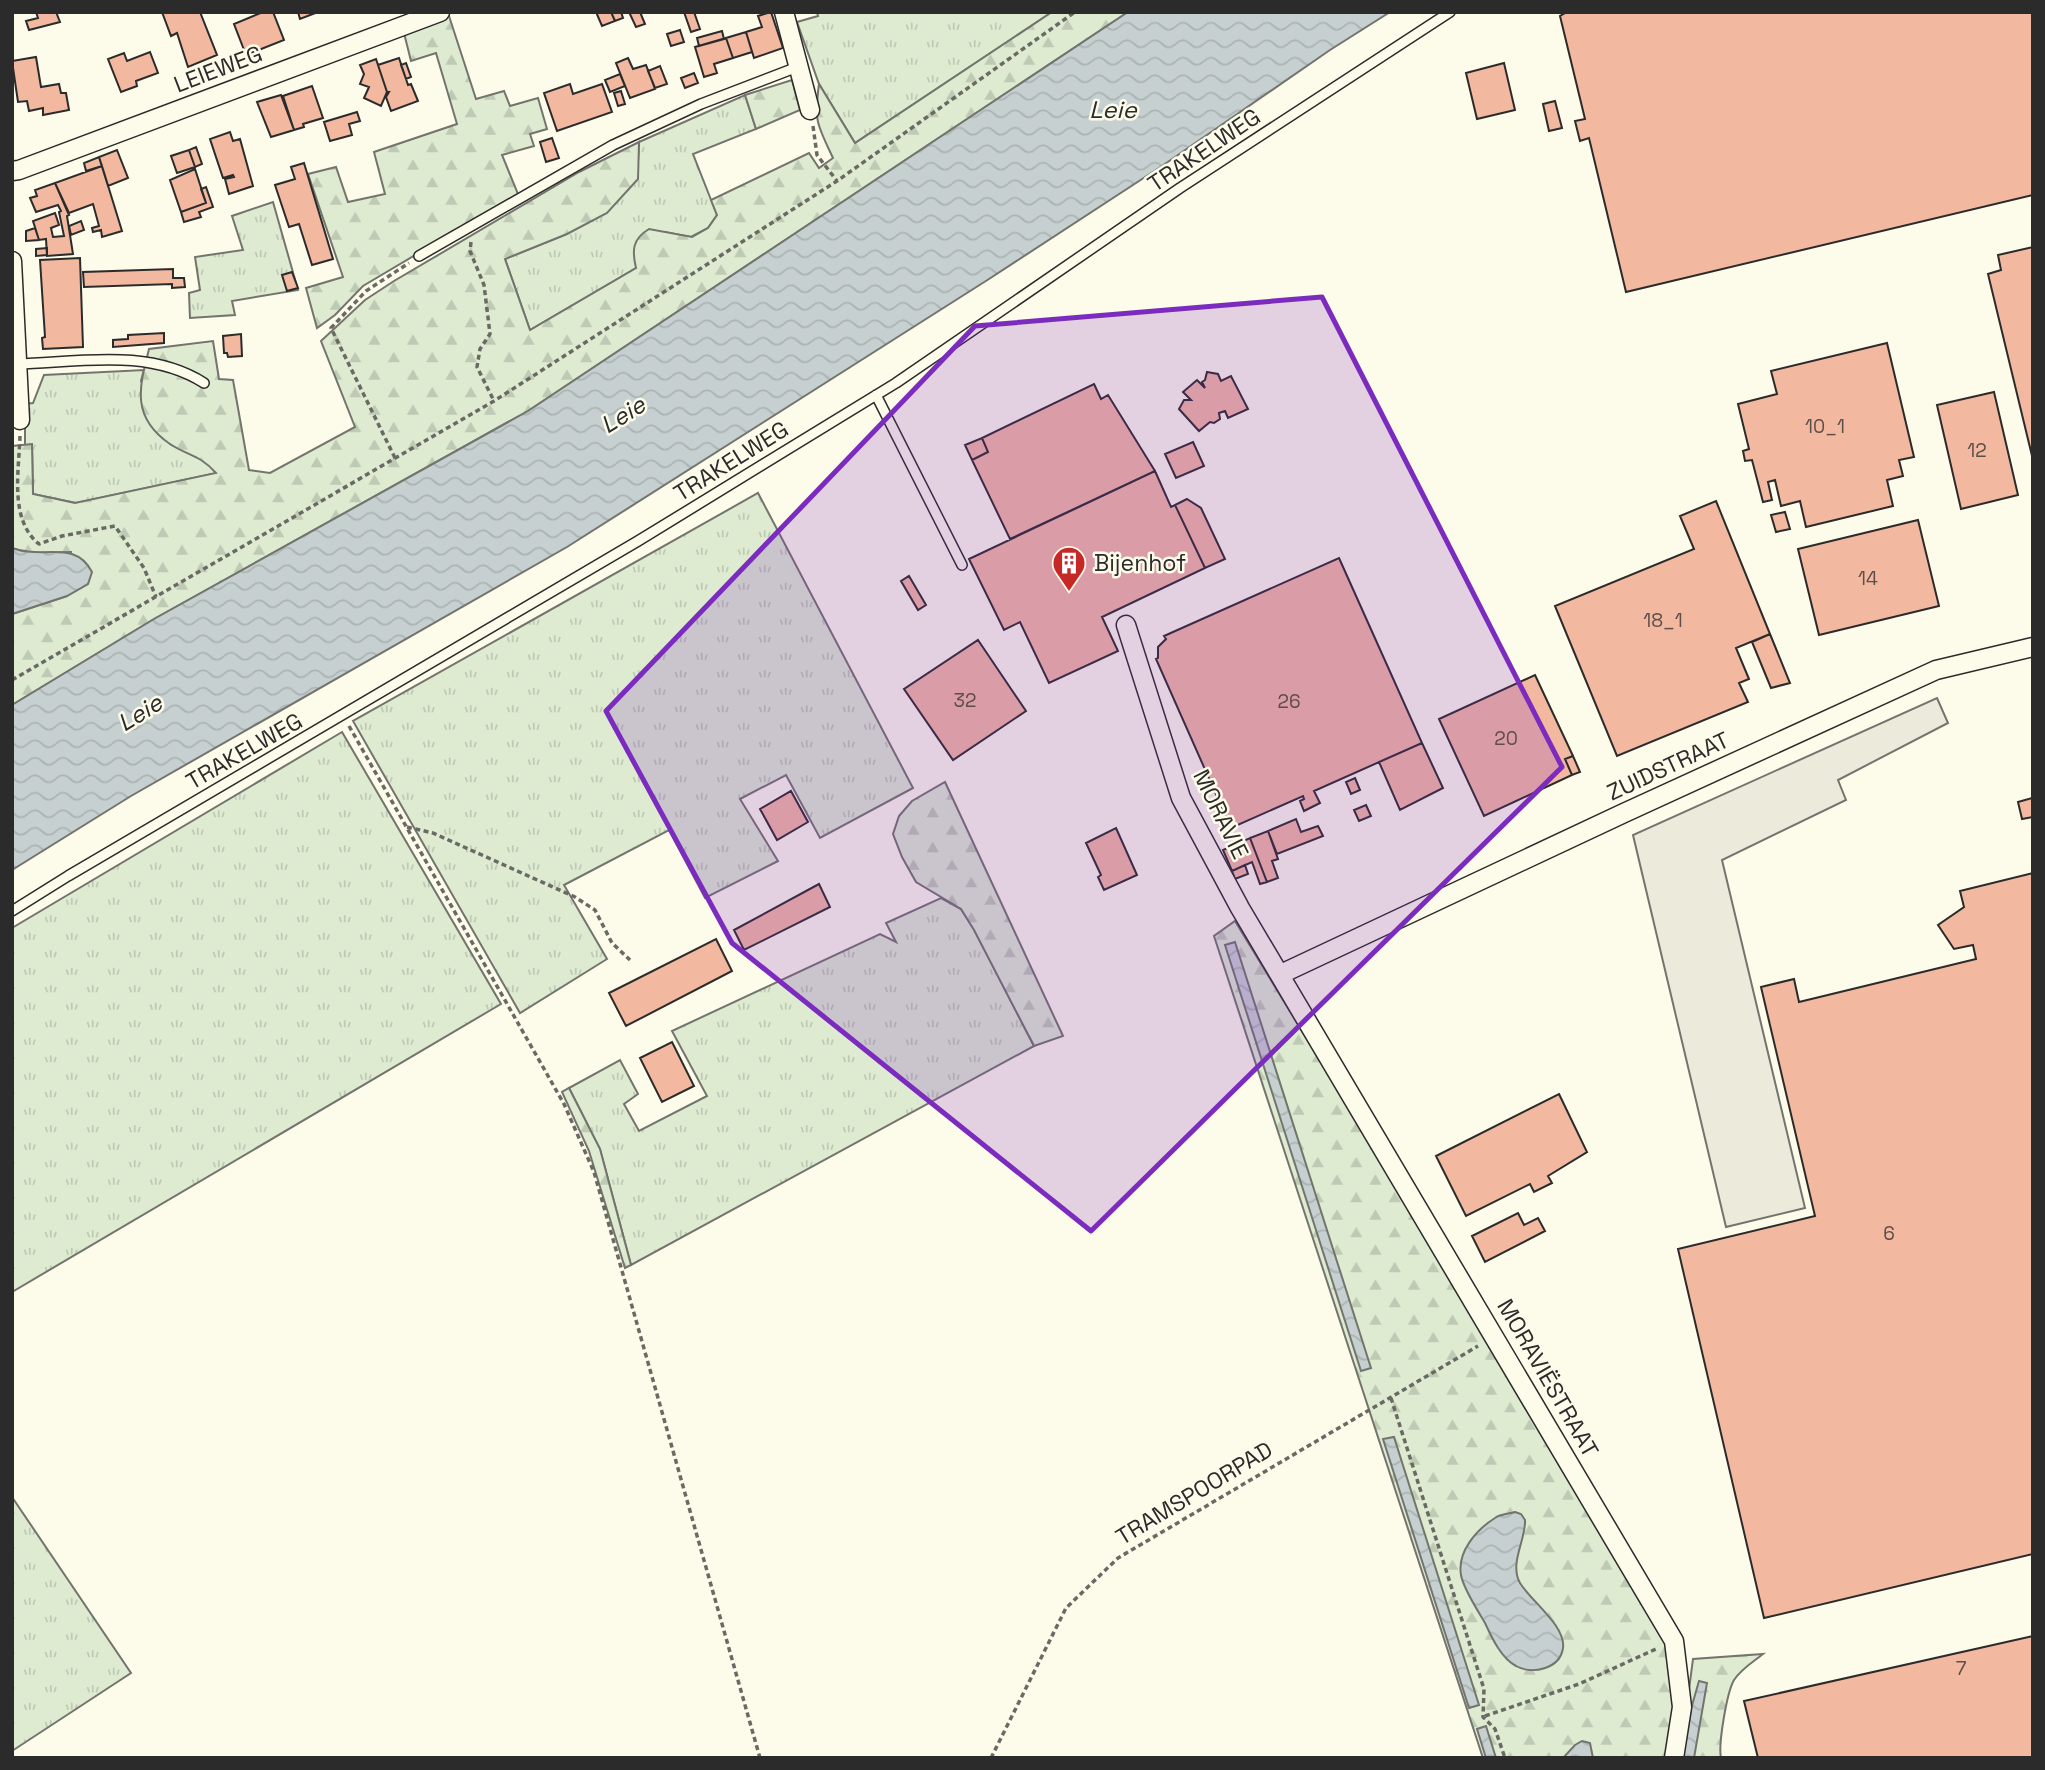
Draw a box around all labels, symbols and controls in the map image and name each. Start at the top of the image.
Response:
street label: LEIEWEG [170,38,266,100]
water label: Leie [1089,94,1137,125]
street label: TRAKELWEG [1142,101,1266,199]
water label: Leie [594,388,652,440]
street label: TRAKELWEG [668,414,794,508]
house number: 10_1 [1805,414,1845,439]
house number: 12 [1967,438,1987,463]
building icon: Bijenhof [1050,544,1088,593]
place label: Bijenhof [1094,548,1186,578]
house number: 14 [1858,566,1878,591]
house number: 18_1 [1643,608,1683,633]
water label: Leie [111,686,169,738]
house number: 32 [954,688,976,713]
house number: 26 [1277,689,1301,714]
street label: TRAKELWEG [180,706,308,796]
street label: ZUIDSTRAAT [1602,725,1734,807]
house number: 20 [1494,726,1518,751]
street label: MORAVIE [1187,764,1255,864]
house number: 6 [1883,1221,1895,1246]
street label: MORAVIËSTRAAT [1490,1293,1606,1463]
street label: TRAMSPOORPAD [1110,1434,1278,1552]
house number: 7 [1956,1656,1967,1681]

